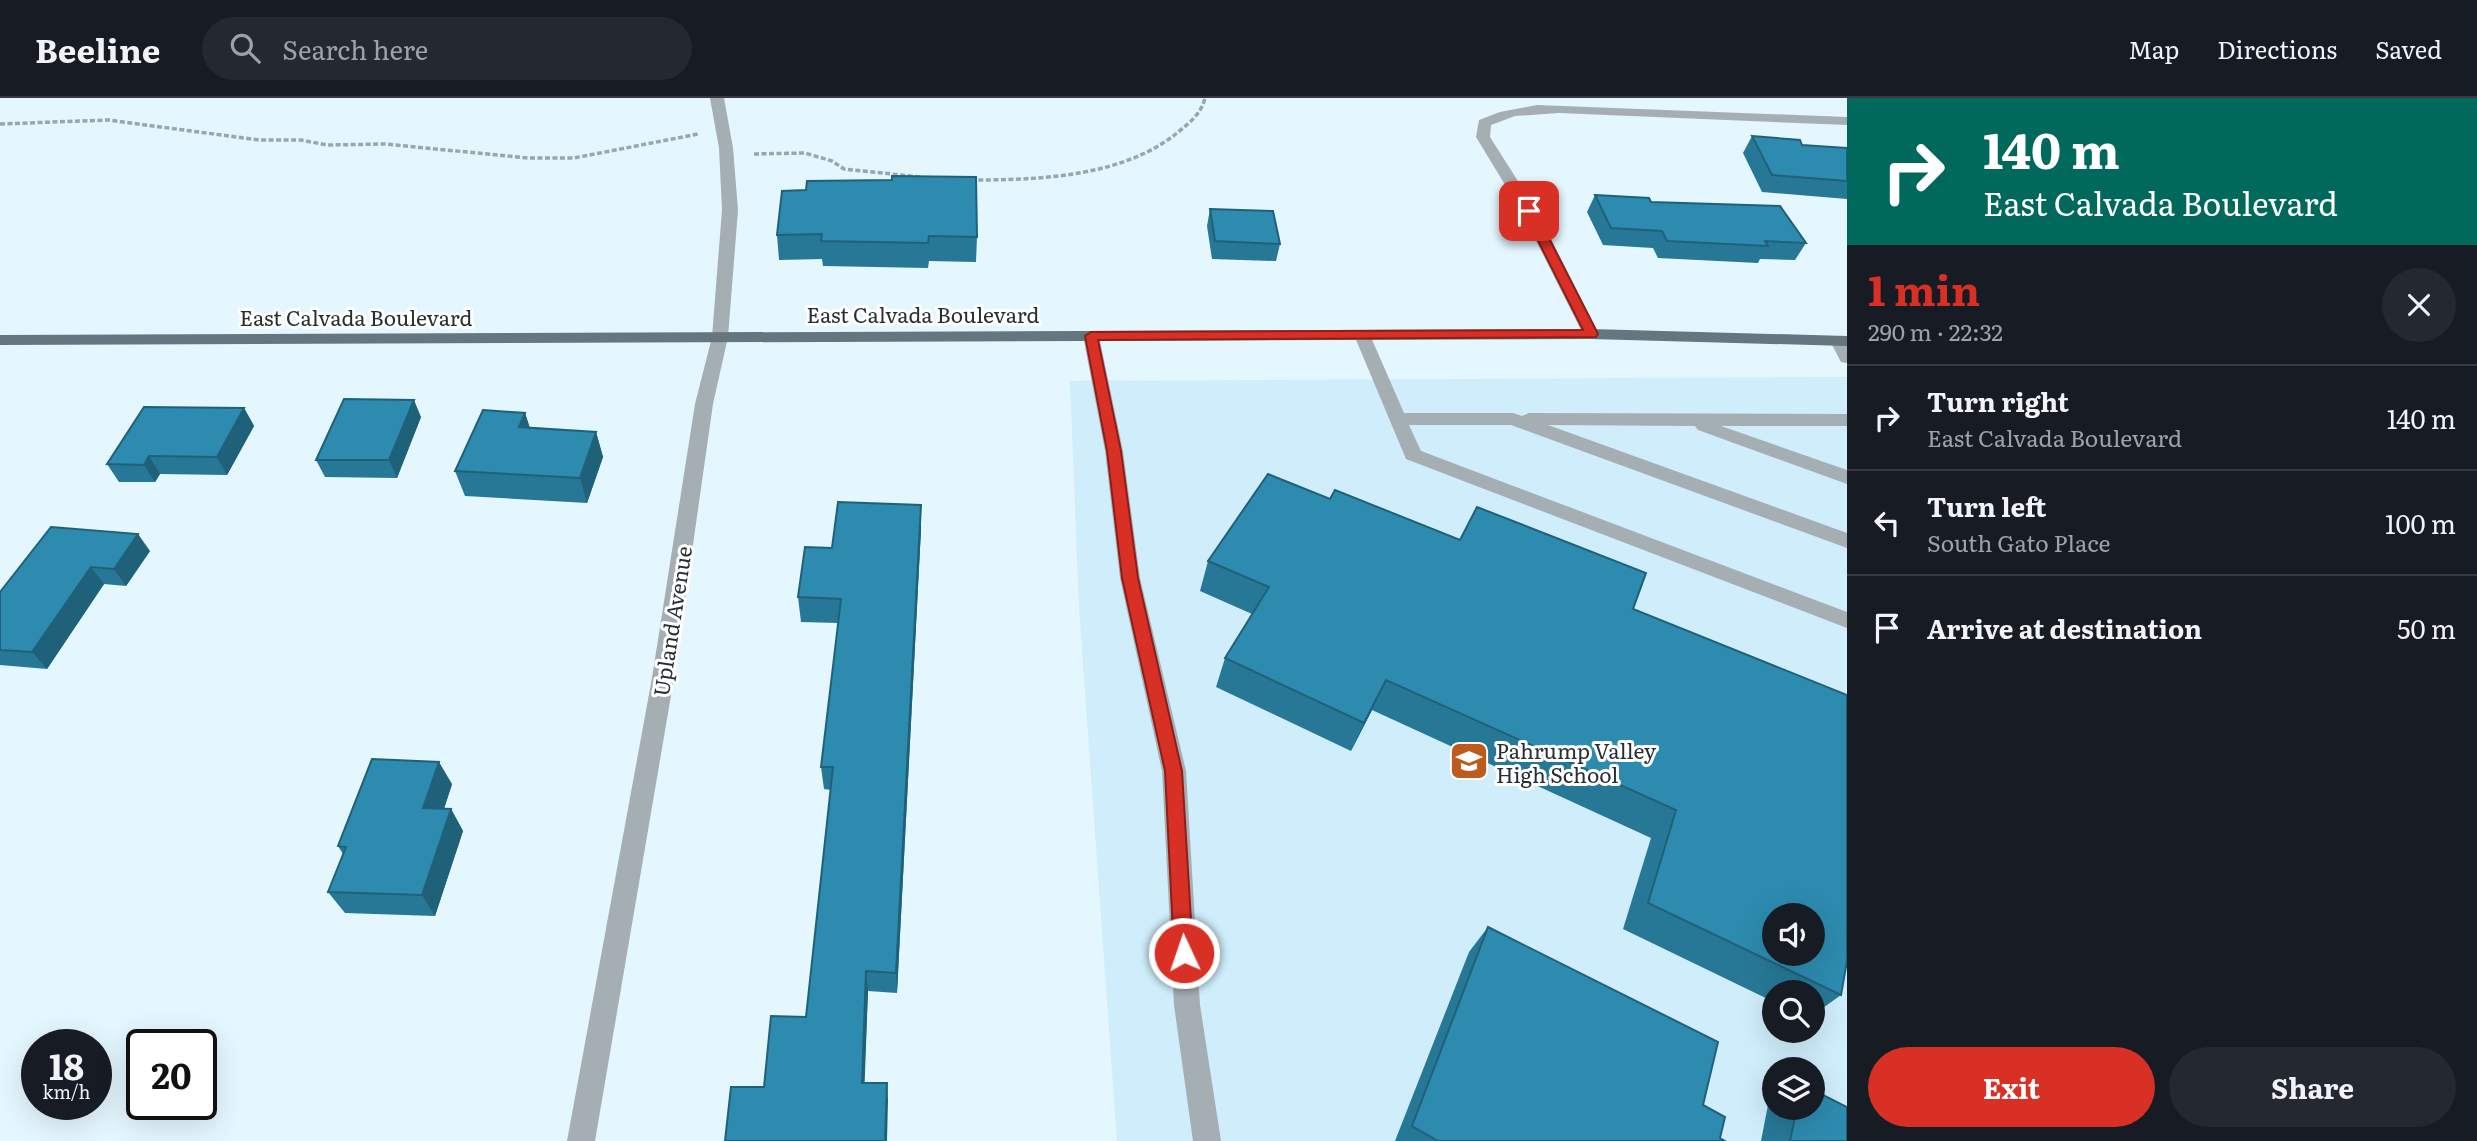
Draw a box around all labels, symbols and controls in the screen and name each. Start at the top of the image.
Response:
search box [202,17,692,80]
text: Beeline [35,24,160,73]
icon: search [226,29,264,67]
text: Search here [282,29,428,68]
text: Map [2128,31,2179,66]
text: Directions [2217,31,2337,66]
text: Saved [2375,31,2442,66]
text: 140 m [1983,111,2120,184]
icon: right [1868,126,1959,217]
text: East Calvada Boulevard [1983,178,2338,226]
pin [1499,181,1559,241]
icon: arrive [1510,192,1548,230]
text: 1 min [1868,257,1980,319]
button: close [2382,268,2456,342]
street label: East Calvada Boulevard [807,298,1040,329]
street label: East Calvada Boulevard [240,301,473,332]
text: 290 m · 22:32 [1868,314,2003,348]
text: Turn right [1927,381,2069,420]
text: 140 m [2387,398,2456,437]
icon: right [1868,399,1906,437]
text: East Calvada Boulevard [1927,420,2182,454]
text: Turn left [1927,486,2046,525]
text: 100 m [2385,503,2456,542]
icon: left [1868,504,1906,542]
text: South Gato Place [1927,525,2111,559]
street label: Upland Avenue [644,543,698,698]
text: Arrive at destination [1927,608,2202,647]
text: 50 m [2397,608,2456,647]
icon: arrive [1868,609,1906,647]
place label: Pahrump Valley High School [1496,734,1657,789]
school or university icon: Pahrump Valley High School [1448,740,1490,782]
map controls [1762,903,1825,1120]
button: sound [1762,903,1825,966]
position arrow [1147,916,1221,990]
button: search [1762,980,1825,1043]
speed limit sign: 20 [126,1029,217,1120]
text: 18 [49,1039,84,1091]
button: Exit [1868,1047,2155,1127]
button: Share [2169,1047,2456,1127]
button: layers [1762,1057,1825,1120]
text: km/h [43,1078,90,1105]

